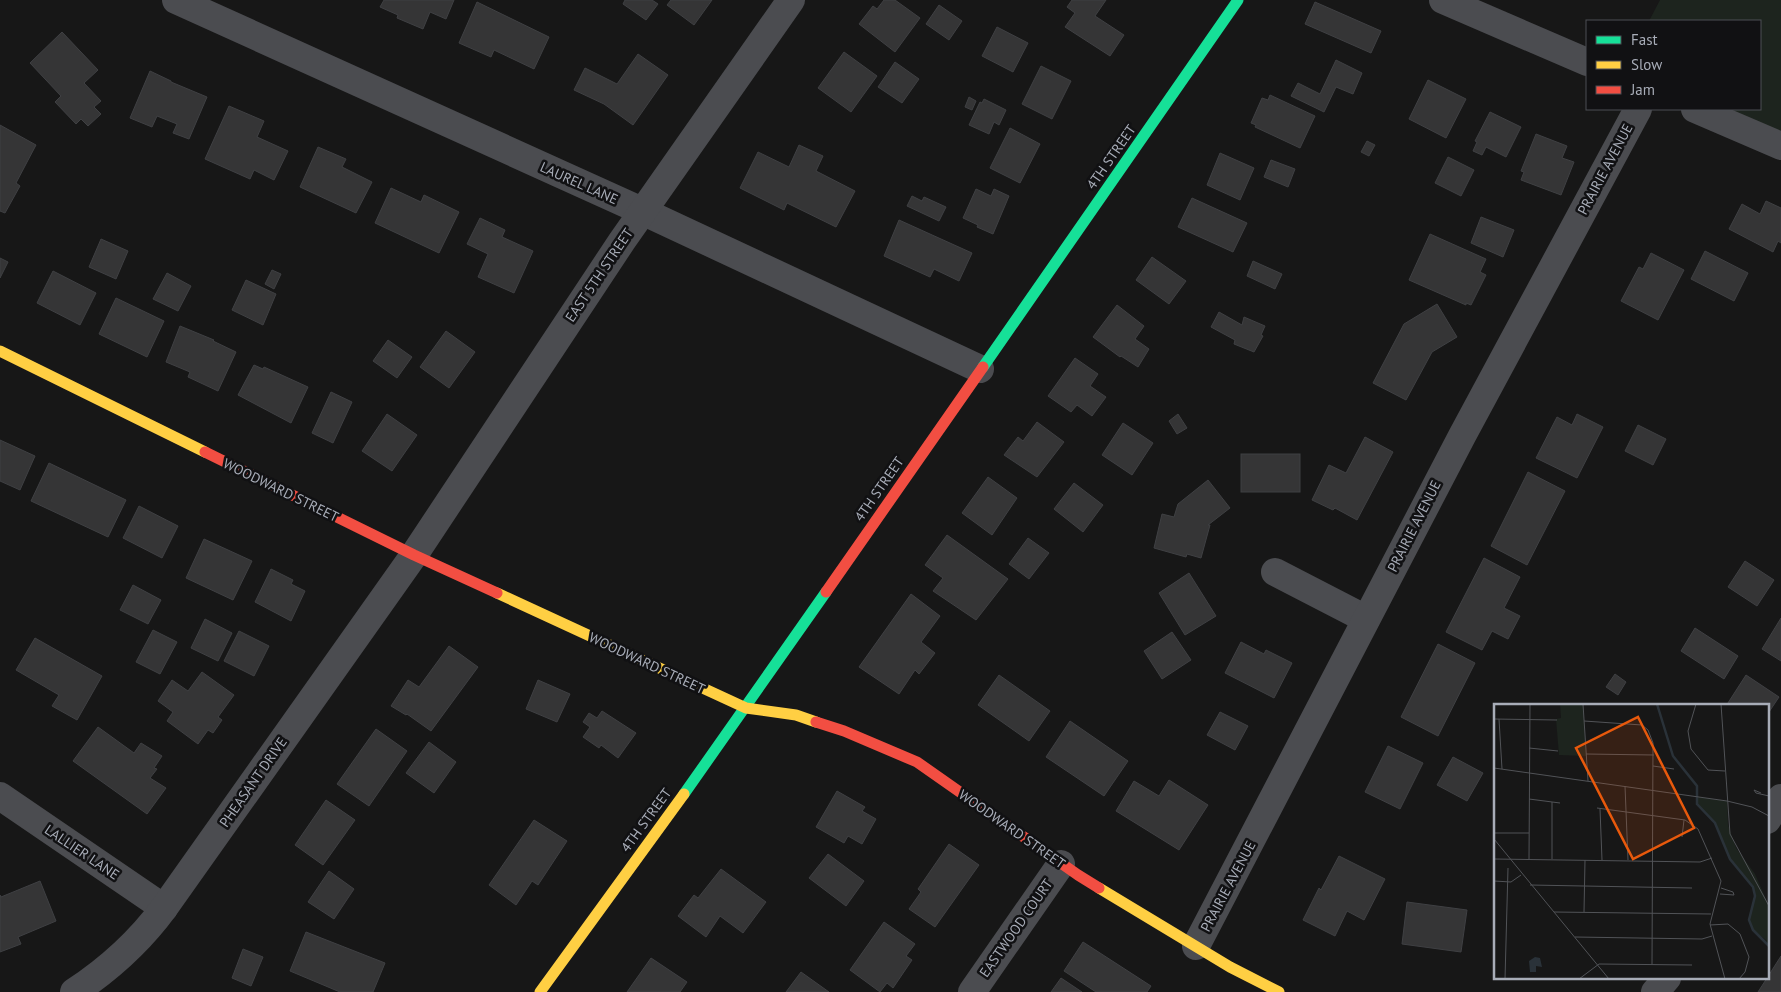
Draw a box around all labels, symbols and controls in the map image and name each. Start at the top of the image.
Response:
legend [1586,20,1761,110]
text: Fast [1631,30,1658,49]
text: Slow [1631,55,1662,74]
text: Jam [1630,80,1655,99]
street label: PRAIRIE AVENUE [1574,120,1636,218]
street label: 4TH STREET [1082,121,1140,193]
street label: LAUREL LANE [537,158,621,208]
street label: EAST 5TH STREET [561,225,637,325]
street label: 4TH STREET [850,453,908,525]
street label: WOODWARD STREET [220,454,342,526]
street label: PRAIRIE AVENUE [1383,477,1445,575]
street label: WOODWARD STREET [586,628,708,698]
inset map [1494,704,1768,980]
street label: PHEASANT DRIVE [215,733,291,831]
street label: 4TH STREET [617,784,675,856]
street label: WOODWARD STREET [955,785,1069,873]
street label: LALLIER LANE [41,820,123,884]
street label: PRAIRIE AVENUE [1197,837,1259,935]
street label: EASTWOOD COURT [975,875,1057,981]

